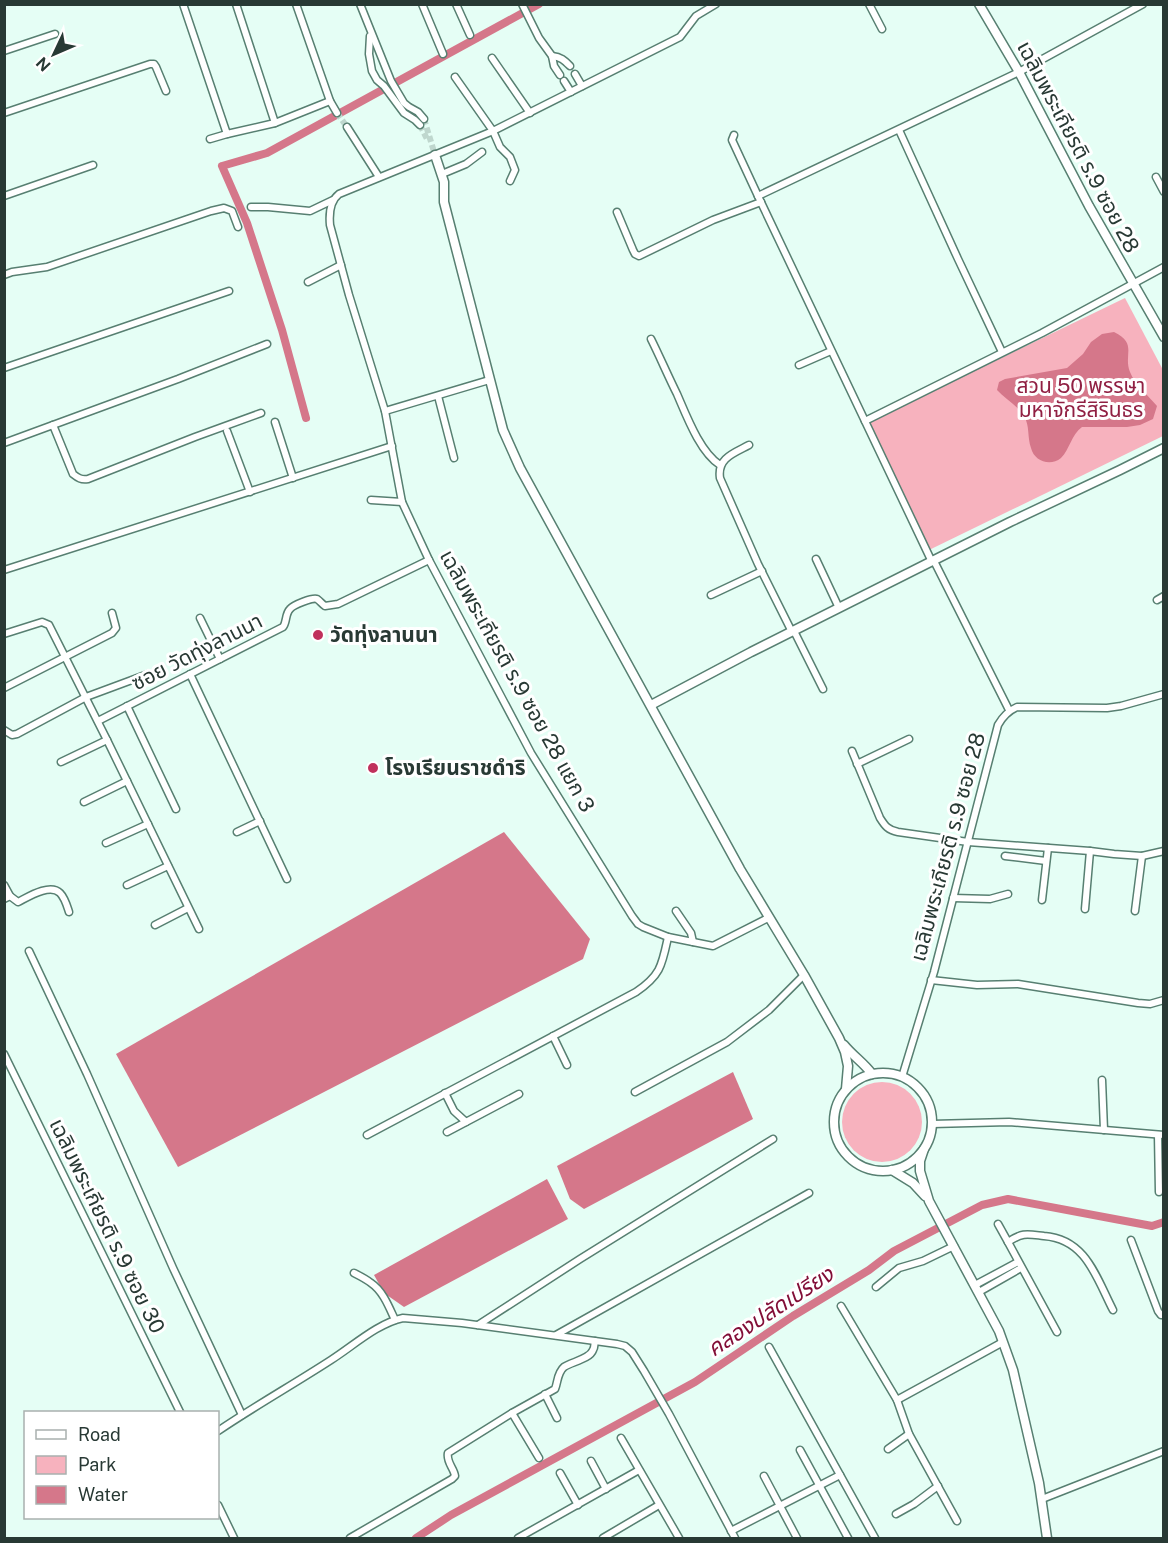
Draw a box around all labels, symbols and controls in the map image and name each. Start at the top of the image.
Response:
north arrow [24,24,84,84]
street label: เฉลิมพระเกียรติ ร.9 ซอย 28 [1012,37,1145,257]
text: N [32,53,55,75]
park label: สวน 50 พรรษา มหาจักรีสิรินธร [1017,373,1145,422]
street label: เฉลิมพระเกียรติ ร.9 ซอย 28 แยก 3 [435,545,600,816]
street label: ซอย วัดทุ่งลานนา [127,608,267,696]
place label: วัดทุ่งลานนา [330,622,438,648]
marker: วัดทุ่งลานนา [311,628,325,642]
street label: เฉลิมพระเกียรติ ร.9 ซอย 28 [905,730,990,964]
place label: โรงเรียนราชดำริ [385,755,526,780]
marker: โรงเรียนราชดำริ [366,761,380,775]
street label: เฉลิมพระเกียรติ ร.9 ซอย 30 [45,1114,170,1337]
water label: คลองปลัดเปรียง [702,1260,839,1361]
legend [24,1411,219,1519]
text: Road [78,1424,121,1445]
text: Park [78,1454,116,1475]
text: Water [78,1484,128,1505]

